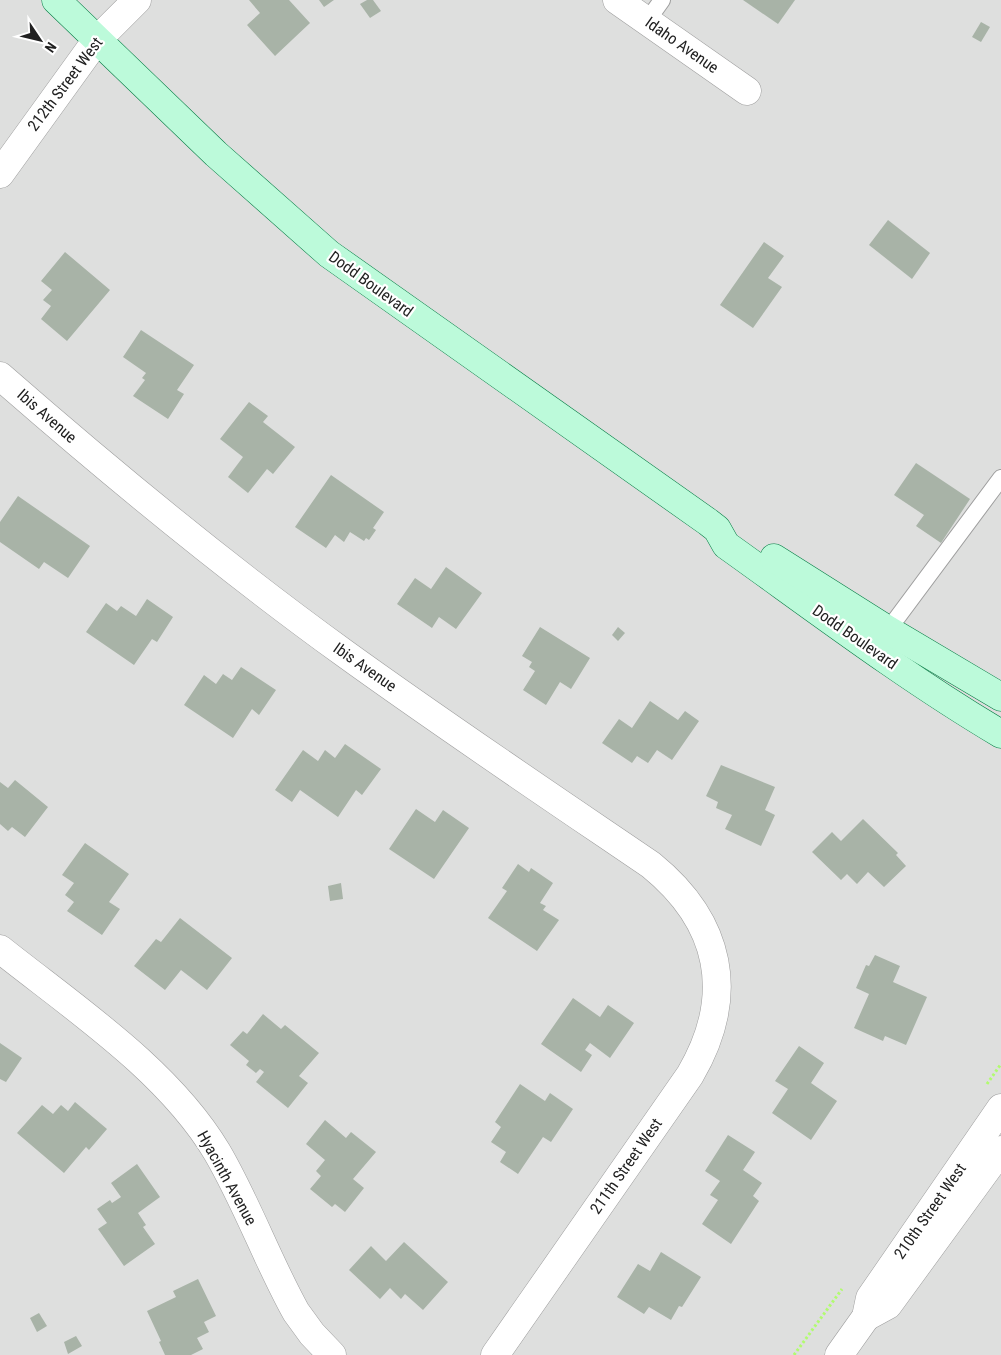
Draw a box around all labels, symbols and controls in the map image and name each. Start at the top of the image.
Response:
street label: Idaho Avenue [642,13,722,77]
north arrow [15,15,65,65]
street label: 212th Street West [24,33,107,135]
text: N [42,39,60,56]
street label: Dodd Boulevard [325,247,417,321]
street label: Ibis Avenue [13,385,81,447]
street label: Dodd Boulevard [809,601,901,673]
street label: Ibis Avenue [330,638,400,696]
street label: 211th Street West [586,1114,666,1218]
street label: Hyacinth Avenue [193,1127,261,1229]
street label: 210th Street West [890,1159,970,1263]

